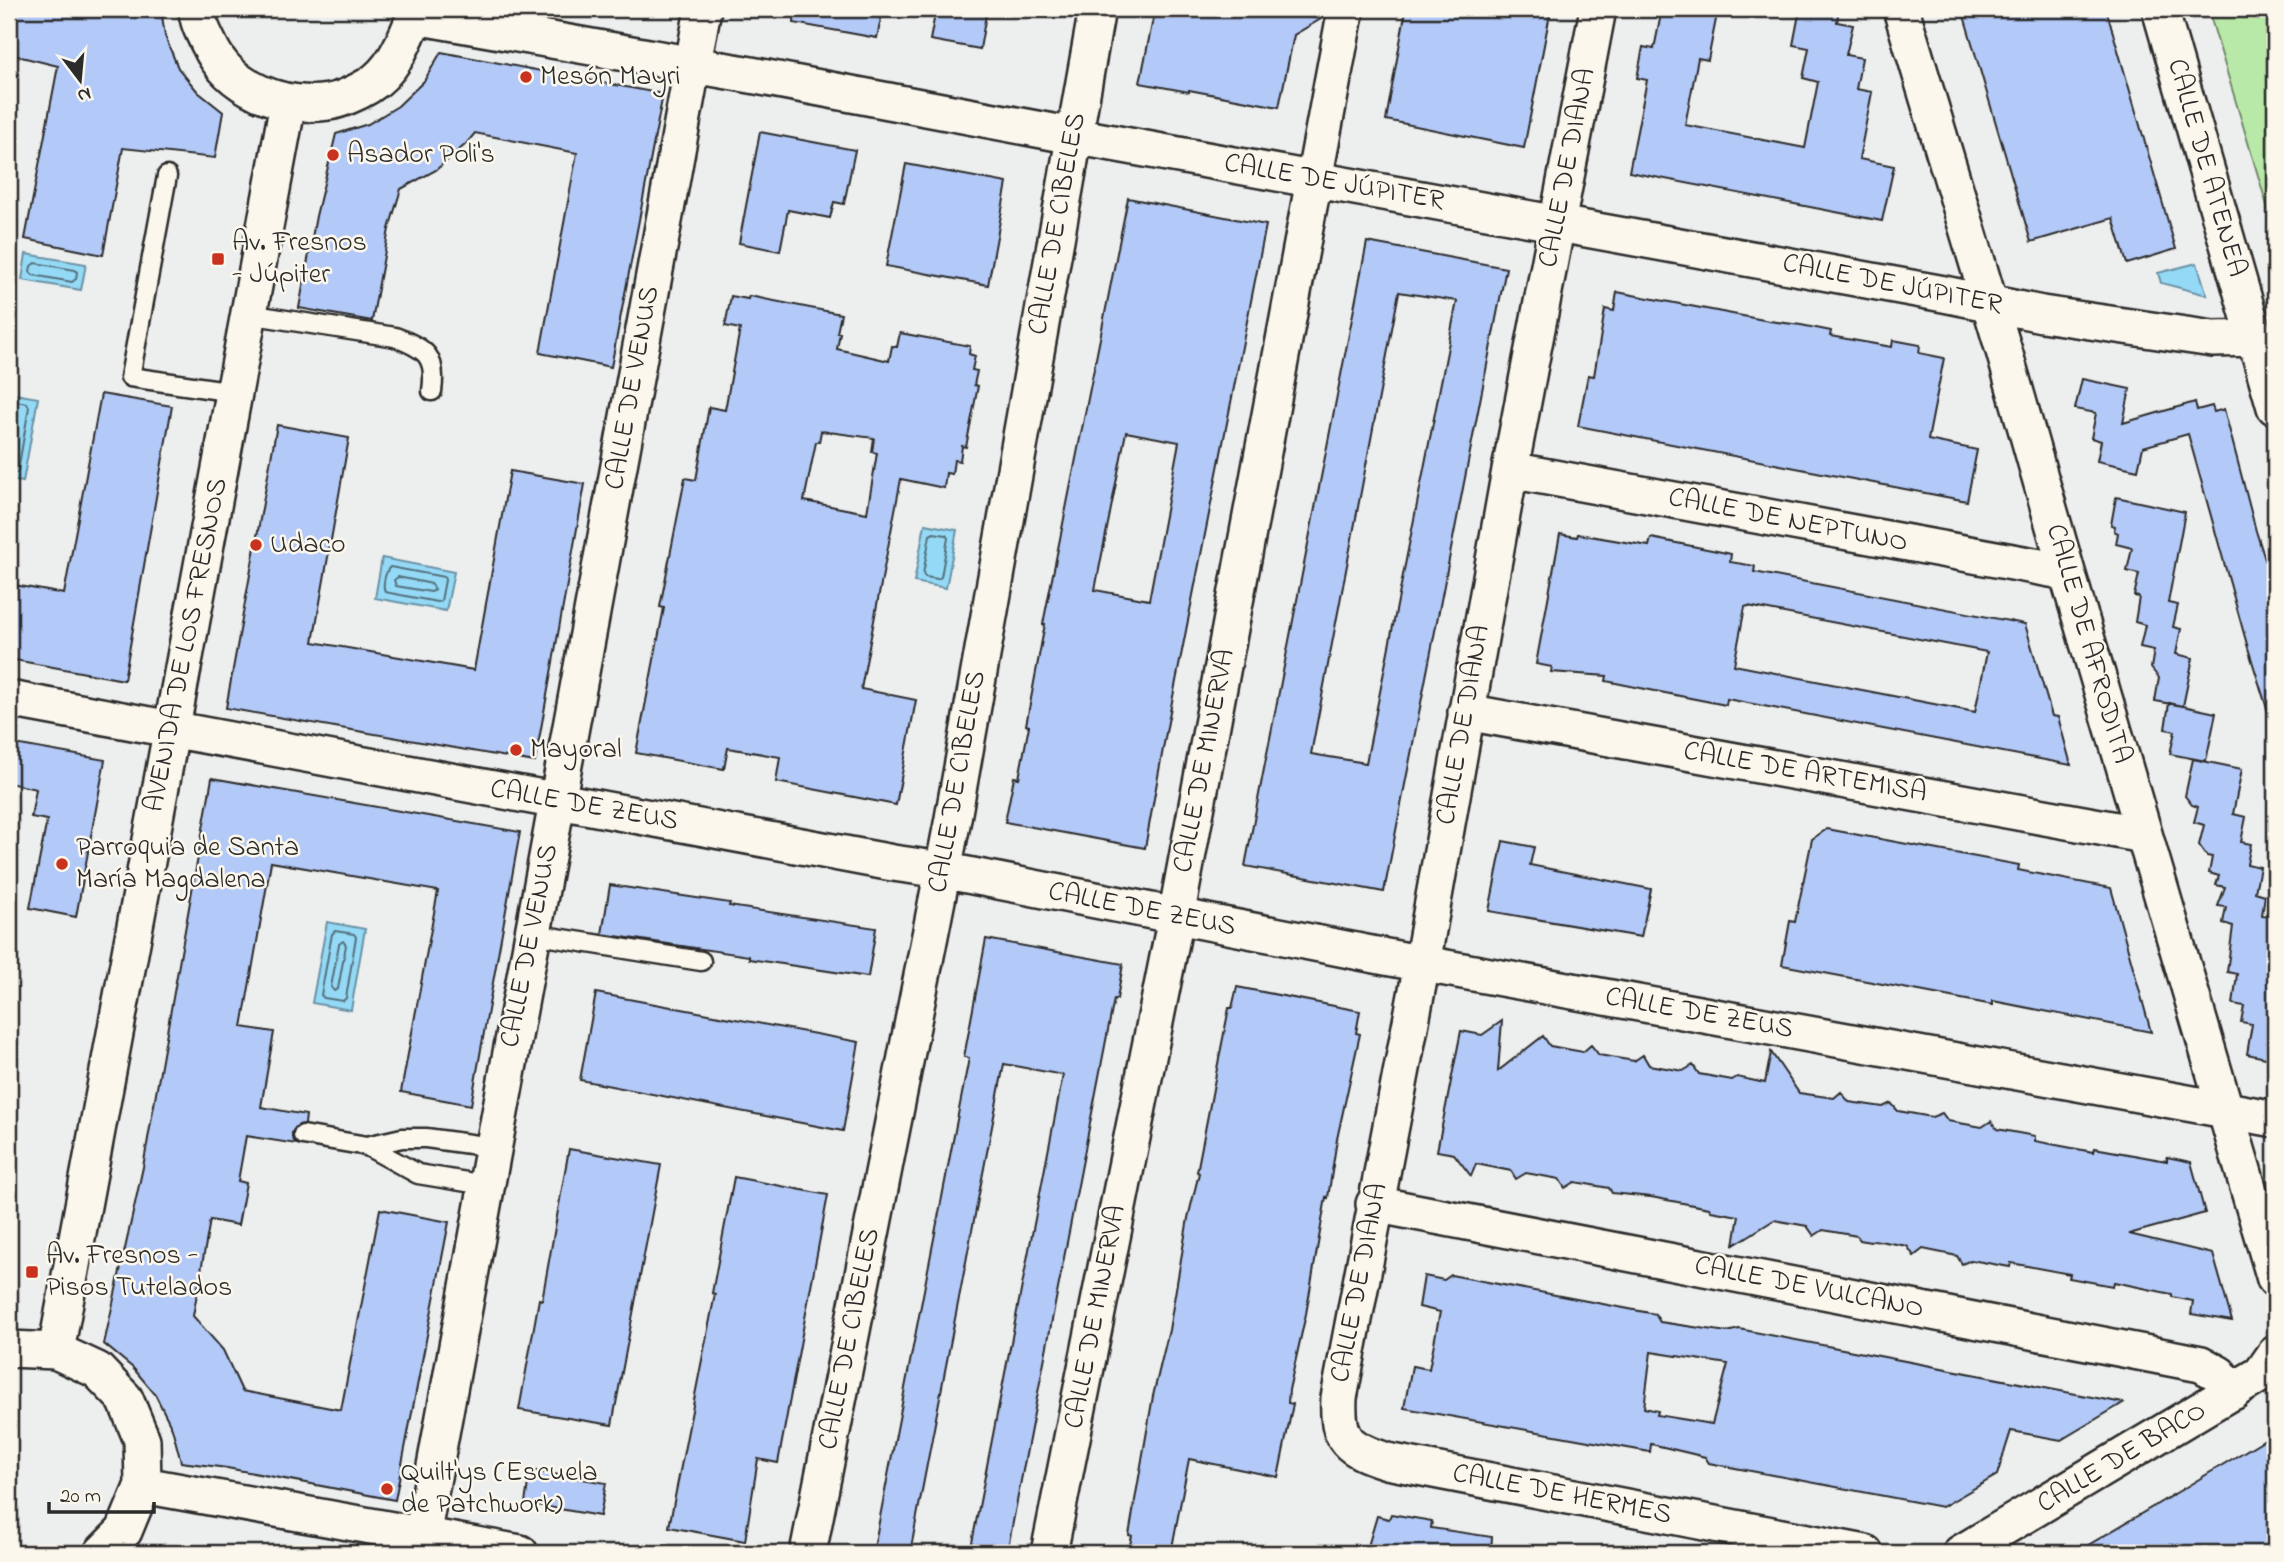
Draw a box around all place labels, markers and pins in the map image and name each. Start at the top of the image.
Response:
place label: Mesón Mayri [540,57,681,98]
marker: Mesón Mayri [518,69,534,85]
place label: Asador Poli's [347,135,495,176]
marker: Asador Poli's [325,147,341,163]
place label: Av. Fresnos - Júpiter [232,223,367,296]
marker: Av. Fresnos - Júpiter [210,251,226,267]
place label: Udaco [270,525,346,566]
marker: Udaco [248,537,264,553]
place label: Mayoral [530,730,622,771]
marker: Mayoral [508,742,524,758]
place label: Parroquia de Santa María Magdalena [76,828,299,901]
marker: Parroquia de Santa María Magdalena [54,856,70,872]
place label: Av. Fresnos - Pisos Tutelados [46,1236,232,1309]
marker: Av. Fresnos - Pisos Tutelados [24,1264,40,1280]
place label: Quilt'ys (Escuela de Patchwork) [401,1453,598,1526]
marker: Quilt'ys (Escuela de Patchwork) [379,1481,395,1497]

